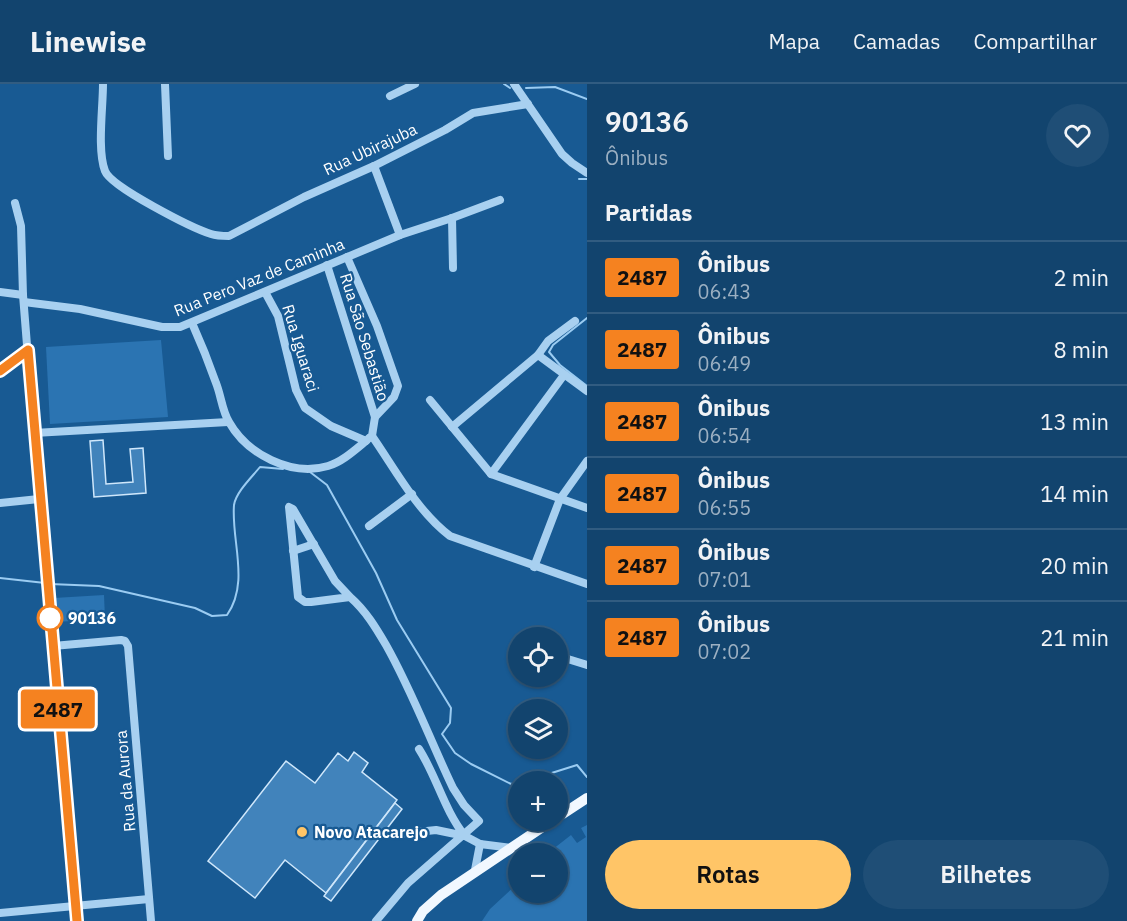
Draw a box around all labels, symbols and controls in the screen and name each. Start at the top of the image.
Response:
text: Linewise [30,23,147,60]
text: Mapa [768,27,820,55]
text: Camadas [853,27,940,55]
text: Compartilhar [973,27,1097,55]
text: 90136 [605,103,689,140]
button: heart [1046,104,1109,167]
street label: Rua Ubirajuba [320,118,420,179]
text: Ônibus [605,144,668,171]
text: Partidas [605,198,692,227]
street label: Rua Pero Vaz de Caminha [171,233,348,320]
text: Ônibus [697,249,770,278]
text: 2487 [617,263,667,291]
text: 2 min [1053,263,1109,292]
street label: Rua São Sebastião [336,271,394,404]
text: 06:43 [697,278,751,305]
street label: Rua Iguaraci [278,302,324,394]
text: Ônibus [697,321,770,350]
text: 2487 [617,335,667,363]
text: 8 min [1053,335,1109,364]
text: 06:49 [697,350,751,377]
text: Ônibus [697,393,770,422]
text: 2487 [617,407,667,435]
text: 13 min [1040,407,1109,436]
text: 06:54 [697,422,751,449]
text: Ônibus [697,465,770,494]
text: 2487 [617,479,667,507]
text: 14 min [1040,479,1109,508]
text: 06:55 [697,494,751,521]
text: Ônibus [697,537,770,566]
text: 2487 [617,551,667,579]
text: 20 min [1040,551,1109,580]
text: 07:01 [697,566,751,593]
marker: 90136 [37,605,63,631]
place label: 90136 [68,608,116,628]
text: Ônibus [697,609,770,638]
text: 2487 [617,623,667,651]
text: 21 min [1040,623,1109,652]
map controls [508,627,568,903]
button: locate [508,627,568,687]
text: 07:02 [697,638,751,665]
line badge: 2487 [16,690,100,728]
text: 2487 [33,695,83,723]
button: layers [508,699,568,759]
street label: Rua da Aurora [111,729,139,833]
button: + [508,771,568,831]
place label: Novo Atacarejo [314,822,428,842]
marker: Novo Atacarejo [295,825,309,839]
button: Rotas [605,840,851,909]
button: Bilhetes [863,840,1109,909]
button: − [508,843,568,903]

